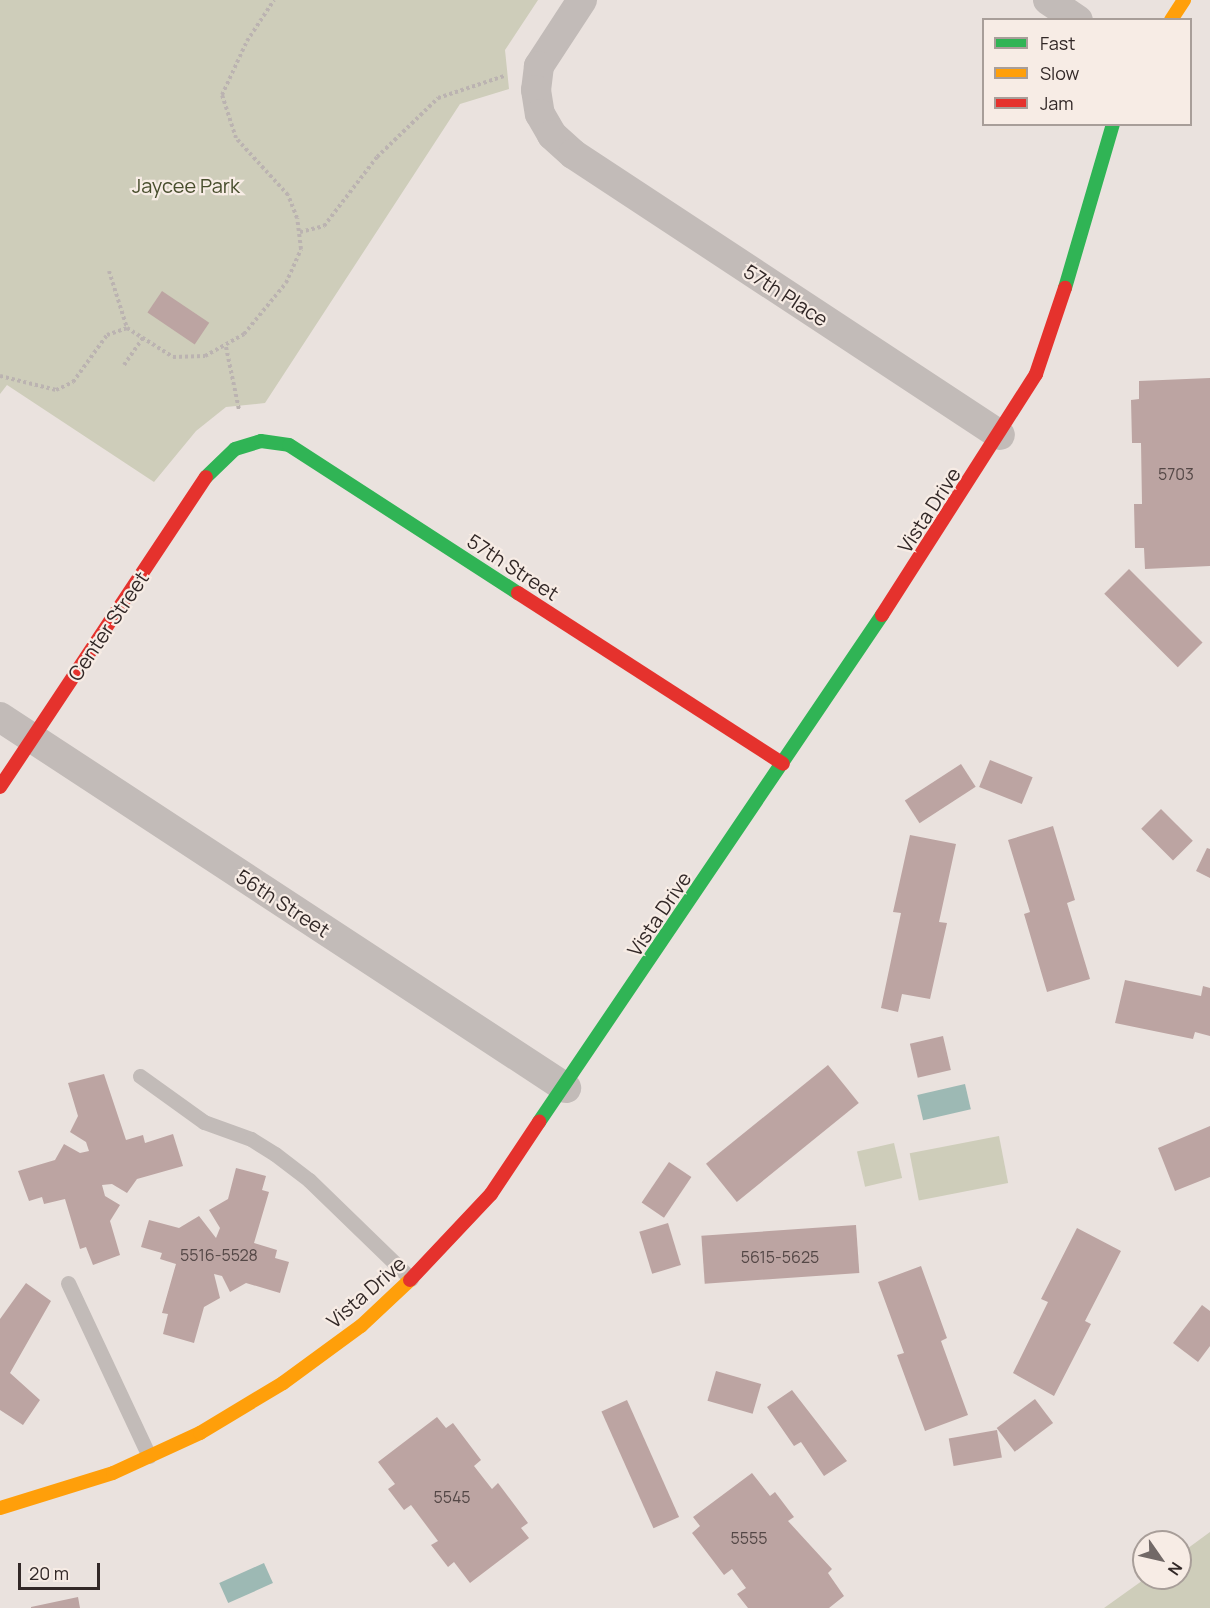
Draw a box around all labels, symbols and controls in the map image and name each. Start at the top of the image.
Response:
legend [982,18,1192,126]
text: Fast [1040,31,1075,55]
text: Slow [1040,61,1079,85]
text: Jam [1040,91,1074,115]
park label: Jaycee Park [132,173,240,197]
street label: 57th Place [739,259,833,331]
street label: Vista Drive [893,463,965,557]
house number: 5703 [1158,464,1194,484]
street label: 57th Street [463,529,563,605]
street label: Center Street [63,567,153,685]
street label: 56th Street [232,864,334,942]
street label: Vista Drive [622,867,696,961]
house number: 5516-5528 [180,1245,258,1265]
house number: 5615-5625 [741,1247,819,1267]
street label: Vista Drive [322,1251,410,1333]
house number: 5545 [433,1487,471,1507]
house number: 5555 [731,1528,767,1548]
north arrow [1132,1530,1192,1590]
scale bar [21,1551,104,1589]
text: N [1163,1558,1188,1580]
text: 20 m [29,1561,69,1585]

